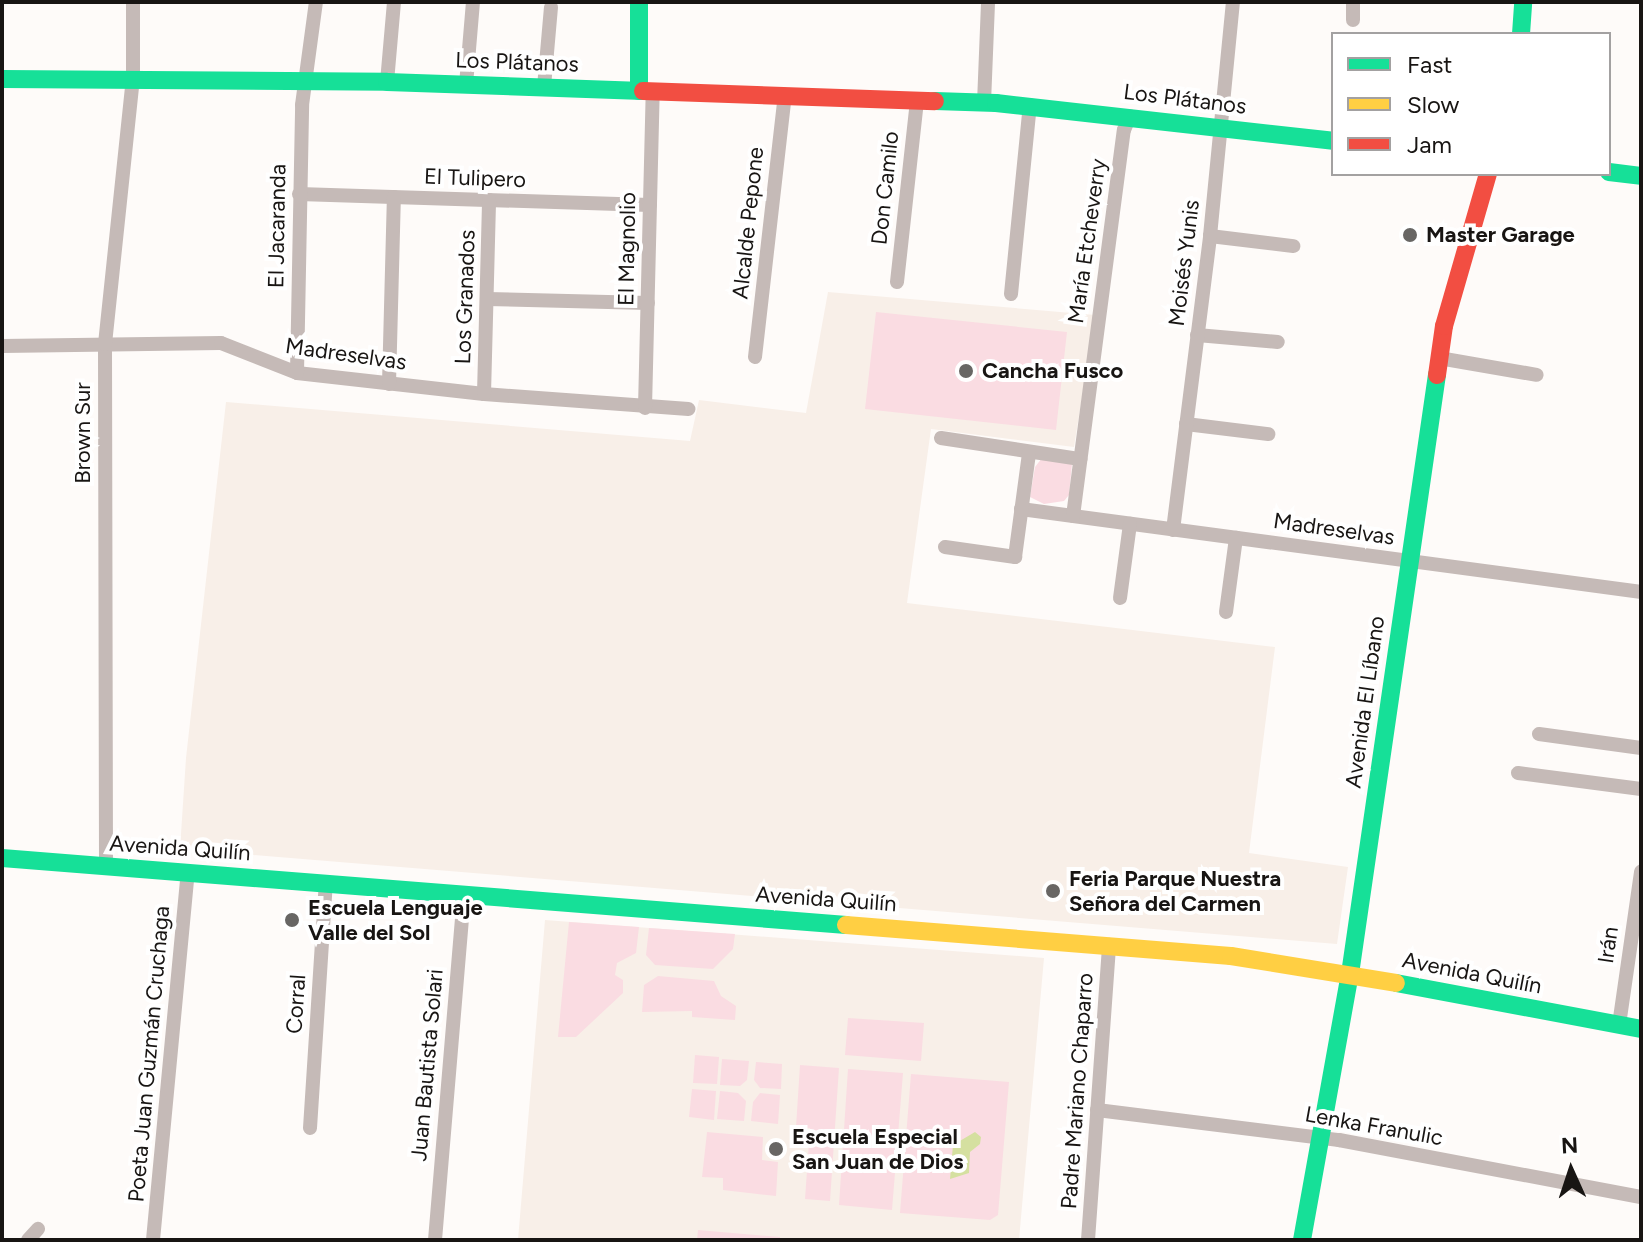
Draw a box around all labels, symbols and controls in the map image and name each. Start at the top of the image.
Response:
legend [1331,32,1611,176]
street label: Los Plátanos [455,47,579,77]
text: Fast [1407,50,1452,79]
street label: Los Plátanos [1122,78,1248,120]
text: Slow [1407,90,1459,119]
street label: Don Camilo [866,130,904,246]
text: Jam [1407,130,1452,159]
street label: Alcalde Pepone [727,146,769,300]
street label: María Etcheverry [1062,157,1112,325]
street label: El Tulipero [424,163,526,193]
street label: El Jacaranda [263,164,291,288]
street label: El Magnolio [613,192,641,306]
street label: Moisés Yunis [1163,198,1205,328]
place label: Master Garage [1426,222,1575,248]
marker: Master Garage [1401,226,1419,244]
street label: Los Granados [449,229,481,365]
street label: Madreselvas [284,332,408,376]
place label: Cancha Fusco [982,358,1123,384]
marker: Cancha Fusco [957,362,975,380]
street label: Brown Sur [70,382,96,484]
street label: Madreselvas [1272,507,1396,551]
street label: Avenida El Líbano [1340,614,1390,790]
street label: Avenida Quilín [108,830,252,866]
place label: Feria Parque Nuestra Señora del Carmen [1069,865,1281,916]
street label: Avenida Quilín [754,881,898,917]
marker: Feria Parque Nuestra Señora del Carmen [1044,882,1062,900]
place label: Escuela Lenguaje Valle del Sol [308,894,483,946]
street label: Poeta Juan Guzmán Cruchaga [123,905,175,1203]
marker: Escuela Lenguaje Valle del Sol [283,911,301,929]
street label: Irán [1592,925,1624,965]
street label: Avenida Quilín [1400,947,1544,999]
street label: Juan Bautista Solari [405,968,449,1162]
street label: Padre Mariano Chaparro [1056,972,1098,1210]
street label: Corral [281,973,311,1035]
street label: Lenka Franulic [1303,1101,1445,1151]
place label: Escuela Especial San Juan de Dios [792,1123,964,1174]
north arrow [1531,1130,1611,1210]
text: N [1561,1132,1579,1159]
marker: Escuela Especial San Juan de Dios [767,1140,785,1158]

